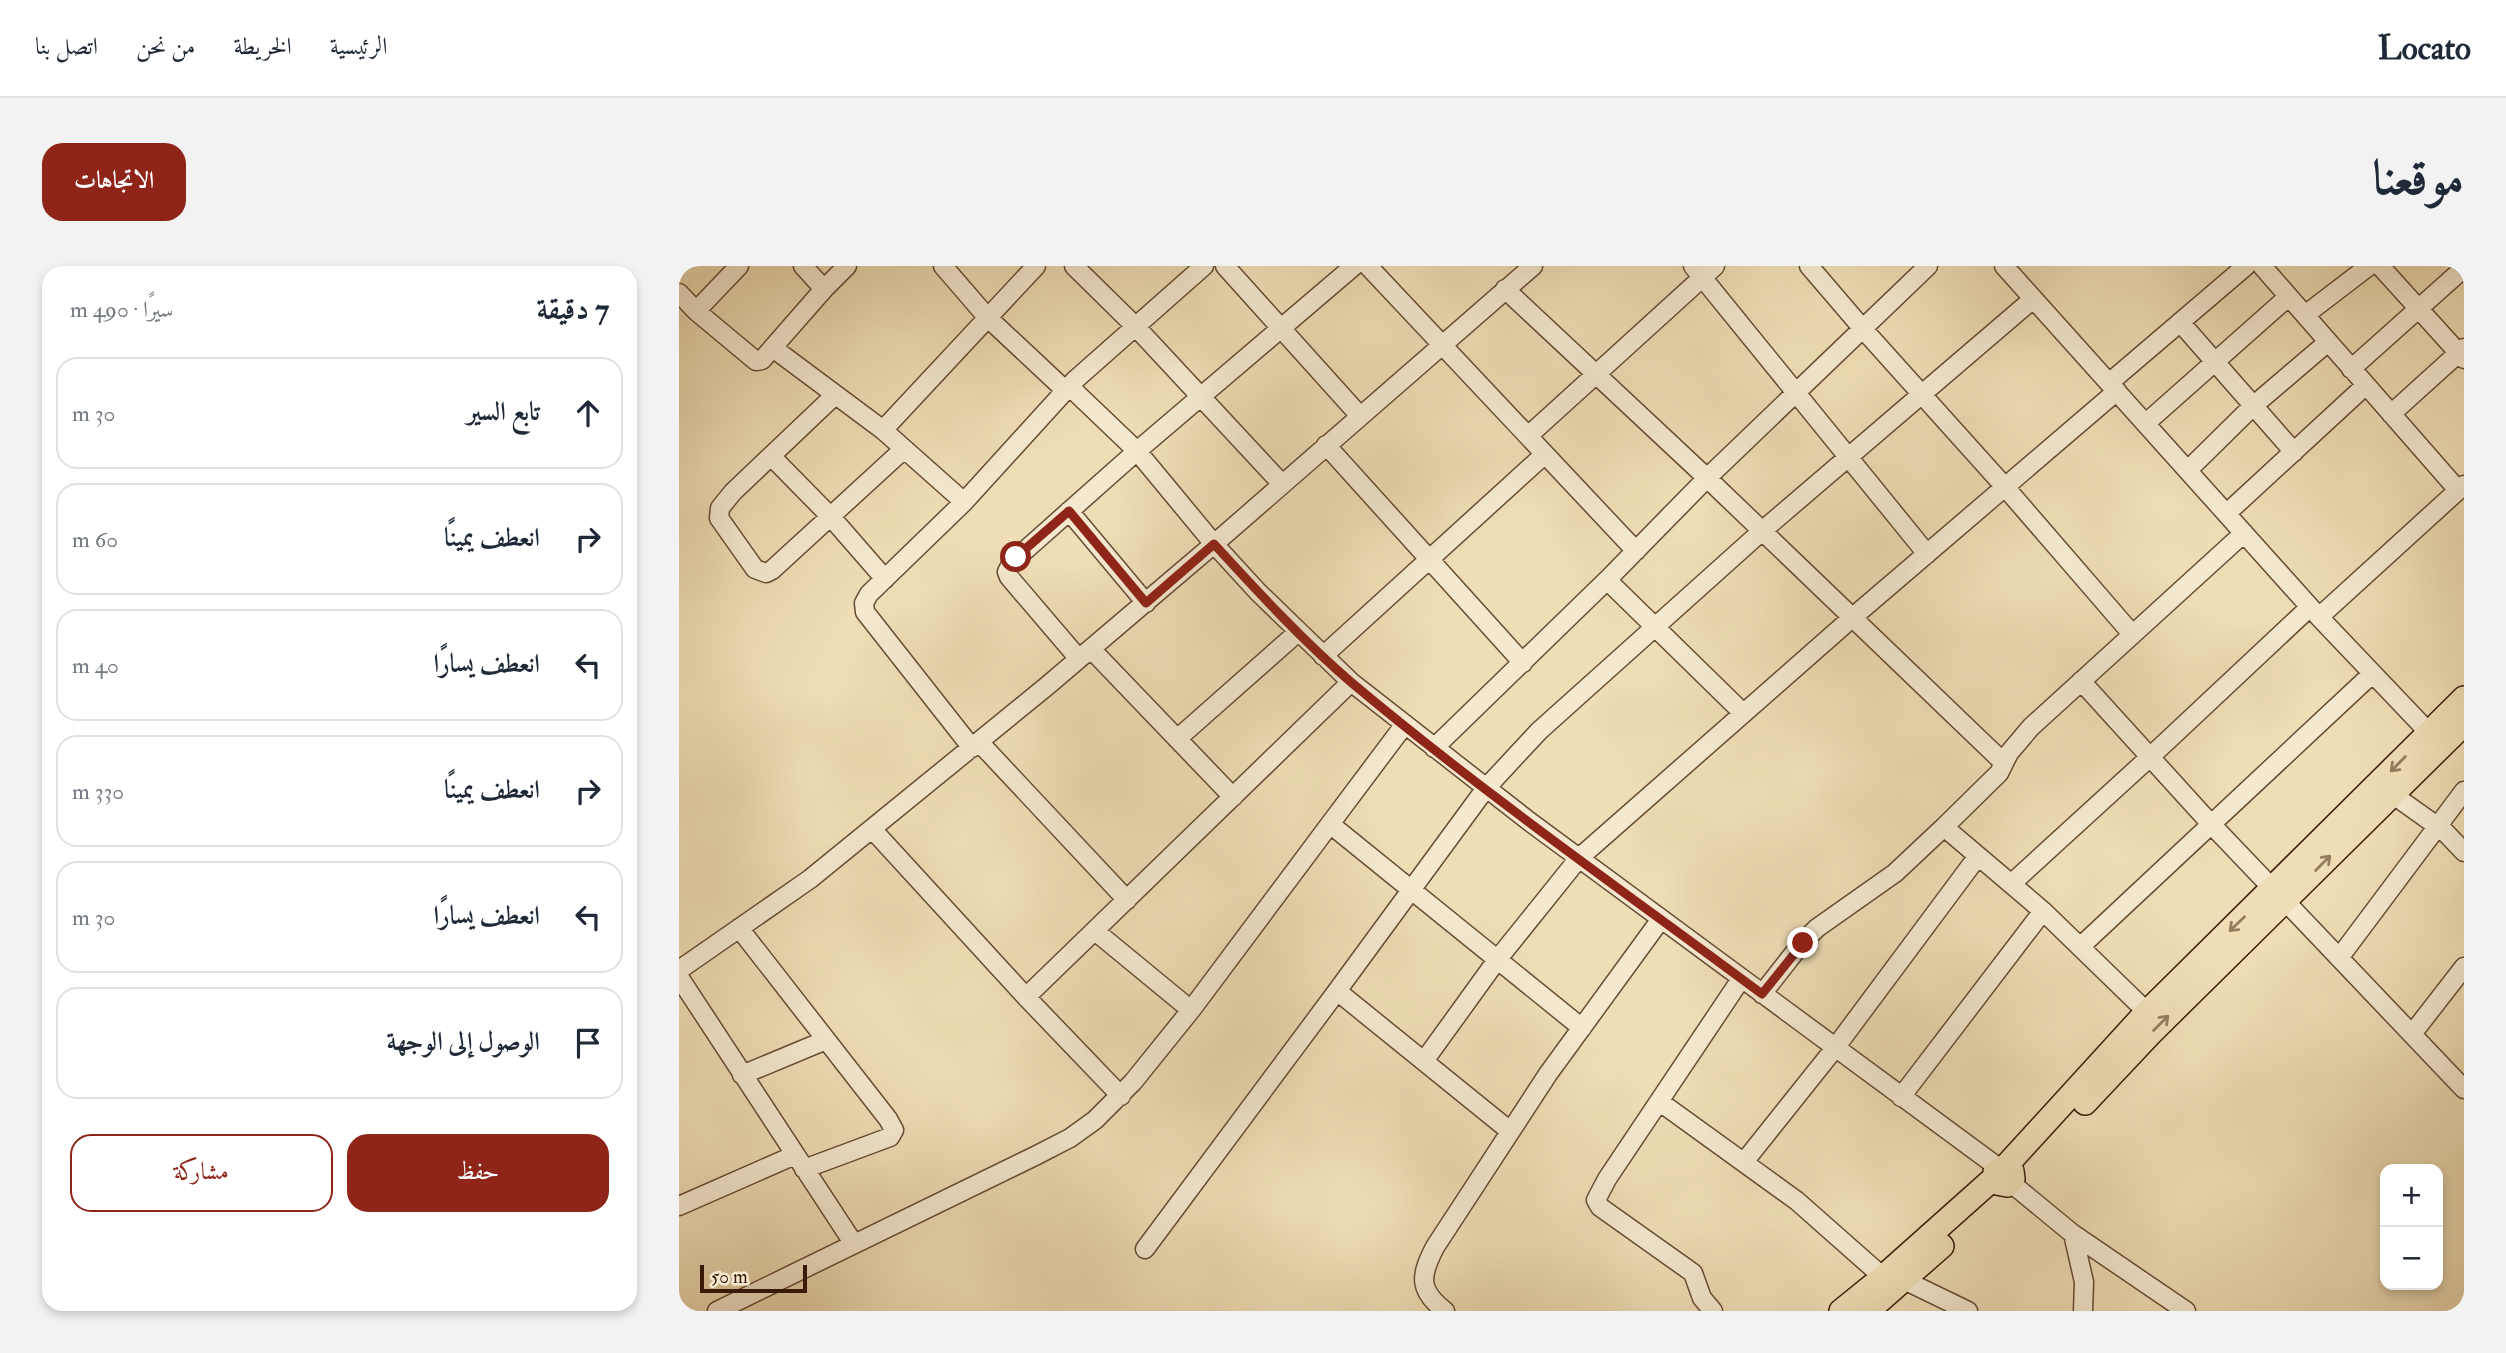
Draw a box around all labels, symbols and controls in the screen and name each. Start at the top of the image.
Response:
text: Locato [2378,28,2471,69]
text: اتصل بنا [35,31,98,62]
text: من نحن [136,31,195,62]
text: الخريطة [233,31,292,62]
text: الرئيسية [330,31,387,62]
button: الاتجاهات [42,143,186,221]
text: موقعنا [2372,148,2464,209]
text: 7 دقيقة [537,291,609,328]
text: سيرًا · 490 m [70,295,174,324]
icon: ahead [569,394,607,432]
text: تابع السير [467,396,540,428]
text: 30 m [72,399,115,428]
icon: right [569,520,607,558]
text: انعطف يمينًا [444,522,540,554]
text: 60 m [72,525,118,554]
route start [1000,541,1031,572]
icon: left [569,646,607,684]
text: انعطف يسارًا [434,648,540,680]
text: 40 m [72,651,119,680]
one-way arrow [2390,755,2407,772]
icon: right [569,772,607,810]
text: انعطف يمينًا [444,774,540,806]
text: 330 m [72,777,124,806]
one-way arrow [2314,854,2331,871]
icon: left [569,898,607,936]
text: انعطف يسارًا [434,900,540,932]
text: 30 m [72,903,115,932]
one-way arrow [2229,915,2246,932]
route end [1787,927,1818,958]
one-way arrow [2152,1014,2169,1031]
icon: arrive [569,1024,607,1062]
text: الوصول إلى الوجهة [387,1026,540,1058]
button: مشاركة [70,1134,333,1212]
button: حفظ [347,1134,609,1212]
map controls [2380,1164,2443,1290]
button: + [2380,1164,2443,1227]
button: − [2380,1227,2443,1290]
scale bar [700,1262,807,1294]
text: 50 m [711,1265,748,1289]

